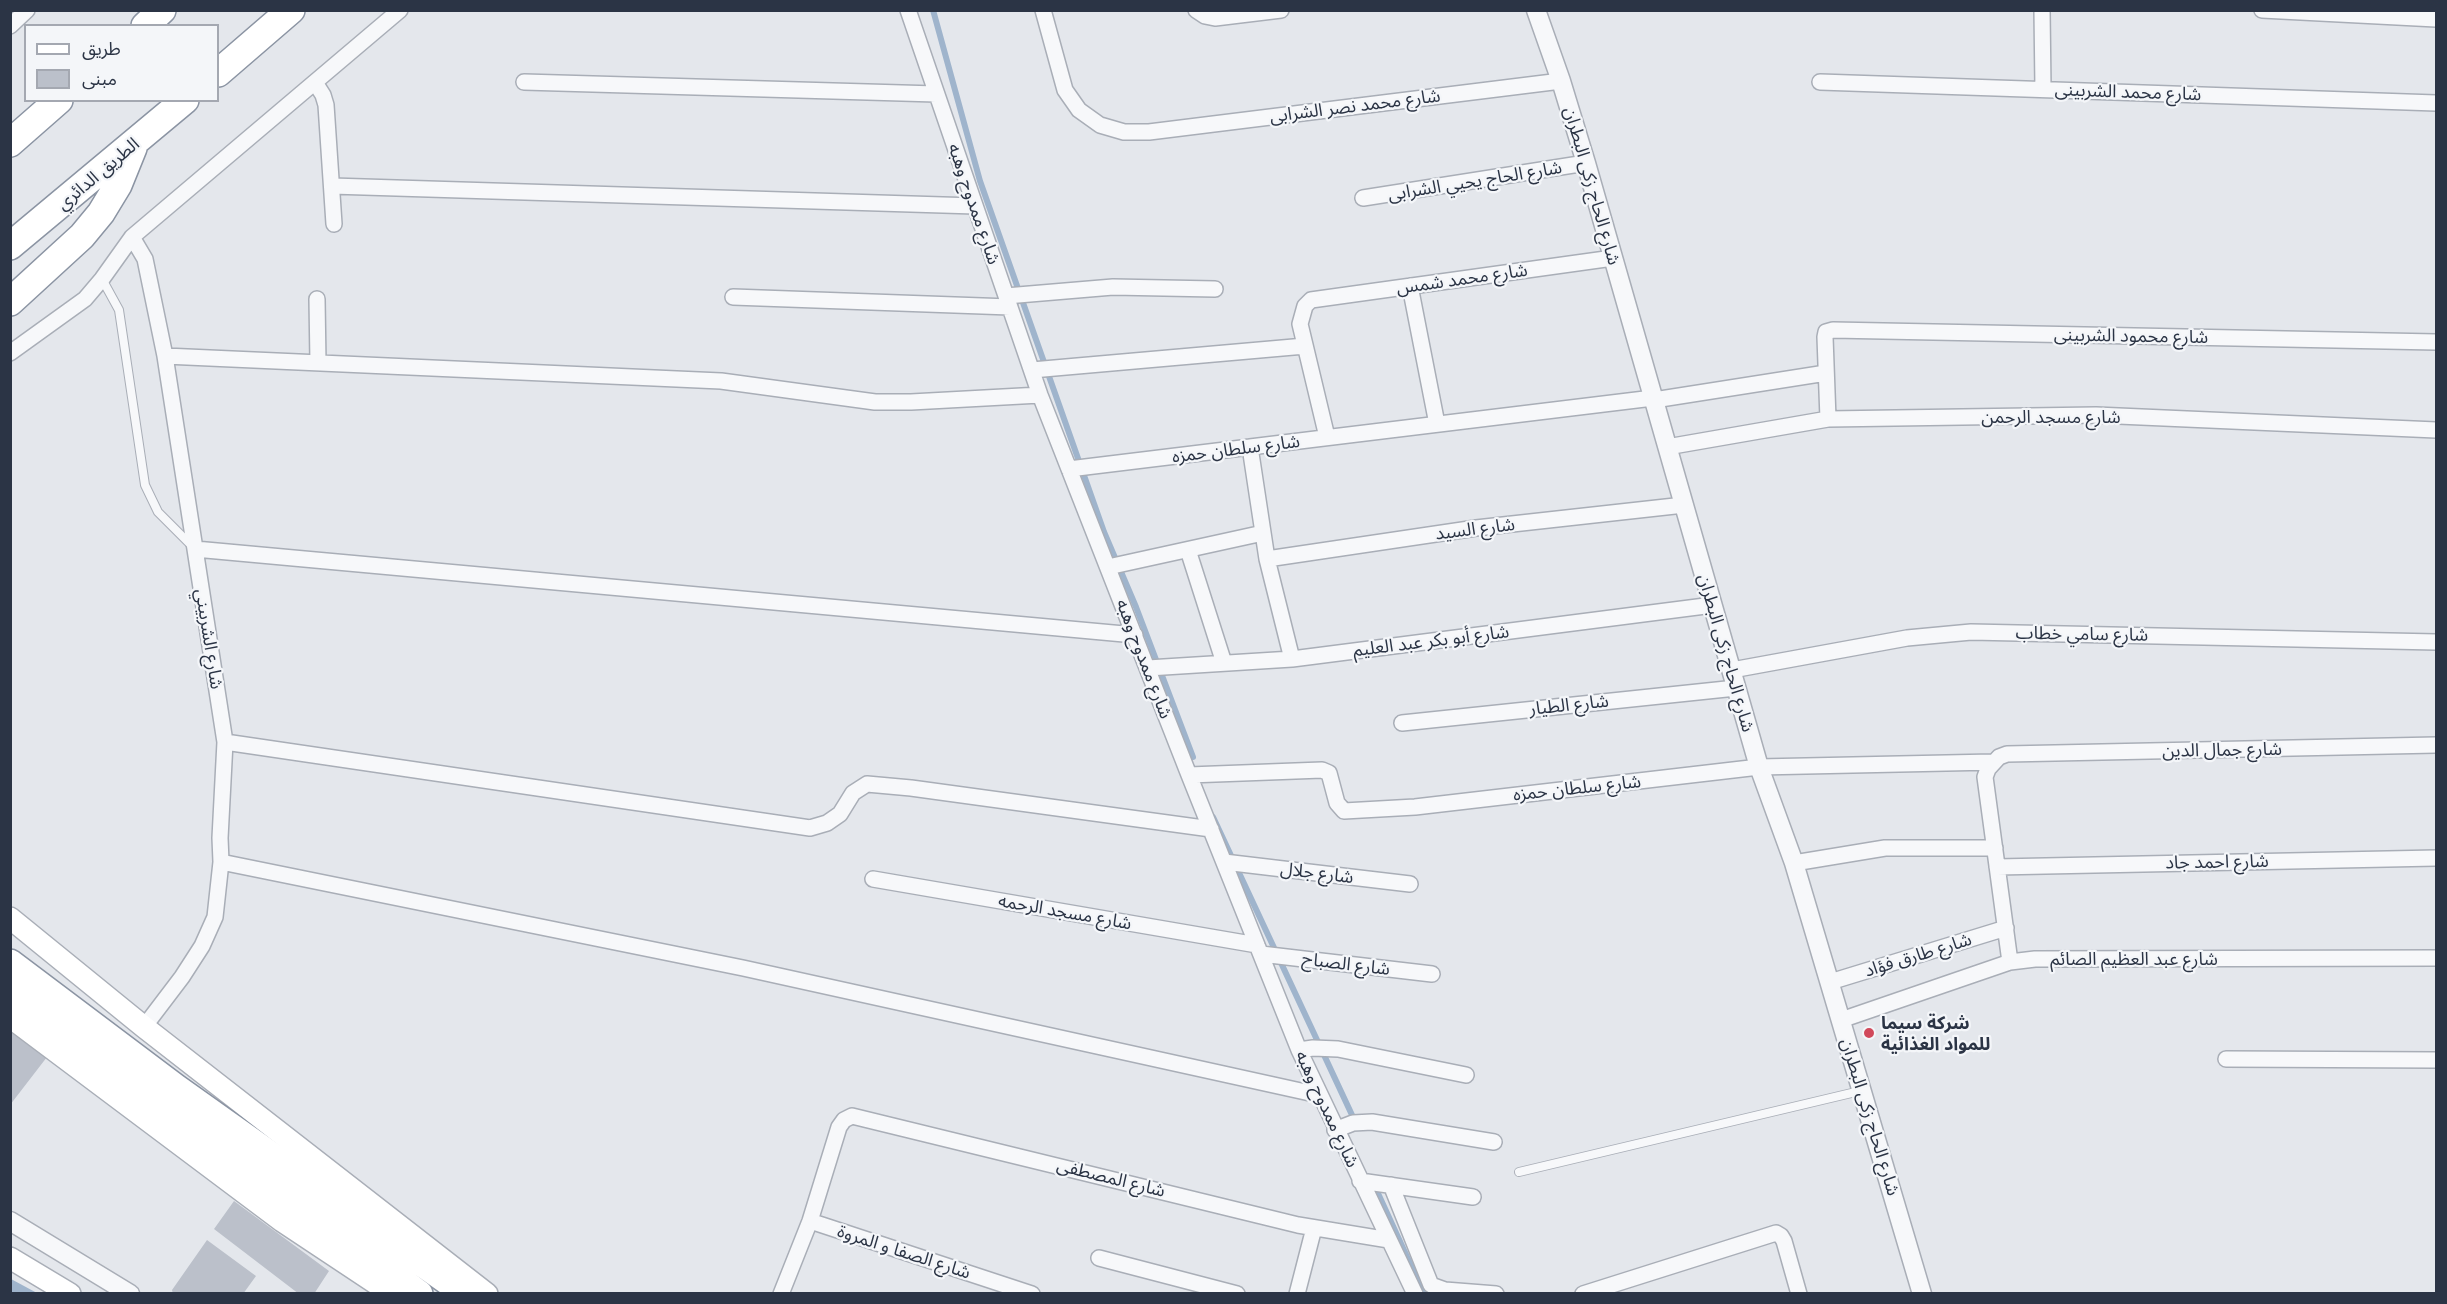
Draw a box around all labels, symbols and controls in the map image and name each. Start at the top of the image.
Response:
legend [24,24,219,102]
text: طريق [82,37,121,59]
text: مبنى [82,67,117,89]
street label: شارع محمد الشربينى [2054,79,2202,105]
street label: شارع محمد نصر الشرابى [1268,85,1442,127]
street label: شارع الحاج زكى البطران [1559,104,1625,268]
street label: الطريق الدائري [52,133,144,215]
street label: شارع ممدوح وهبه [943,141,1005,267]
street label: شارع الحاج يحيي الشرابى [1386,157,1564,205]
street label: شارع محمد شمس [1395,259,1529,299]
street label: شارع محمود الشربينى [2054,324,2208,348]
street label: شارع مسجد الرحمن [1981,406,2121,428]
street label: شارع سلطان حمزه [1171,430,1301,468]
street label: شارع السيد [1434,513,1516,545]
street label: شارع الحاج زكى البطران [1693,571,1759,735]
street label: شارع الشربيني [190,587,228,691]
street label: شارع ممدوح وهبه [1111,596,1177,722]
street label: شارع أبو بكر عبد العليم [1352,621,1510,661]
street label: شارع سامي خطاب [2016,622,2148,646]
street label: شارع الطيار [1528,690,1610,720]
street label: شارع جمال الدين [2162,738,2282,762]
street label: شارع سلطان حمزه [1512,771,1642,805]
street label: شارع احمد جاد [2165,850,2269,874]
street label: شارع جلال [1279,858,1355,888]
street label: شارع مسجد الرحمه [997,890,1133,934]
street label: شارع طارق فؤاد [1862,928,1974,982]
street label: شارع الصباح [1301,948,1391,980]
street label: شارع عبد العظيم الصائم [2050,948,2218,970]
place label: شركة سيما للمواد الغذائية [1881,1012,1990,1054]
marker: شركة سيما للمواد الغذائية [1862,1026,1876,1040]
street label: شارع الحاج زكى البطران [1836,1036,1904,1198]
street label: شارع ممدوح وهبه [1291,1047,1363,1171]
street label: شارع المصطفى [1055,1154,1167,1202]
street label: شارع الصفا و المروة [835,1220,973,1284]

